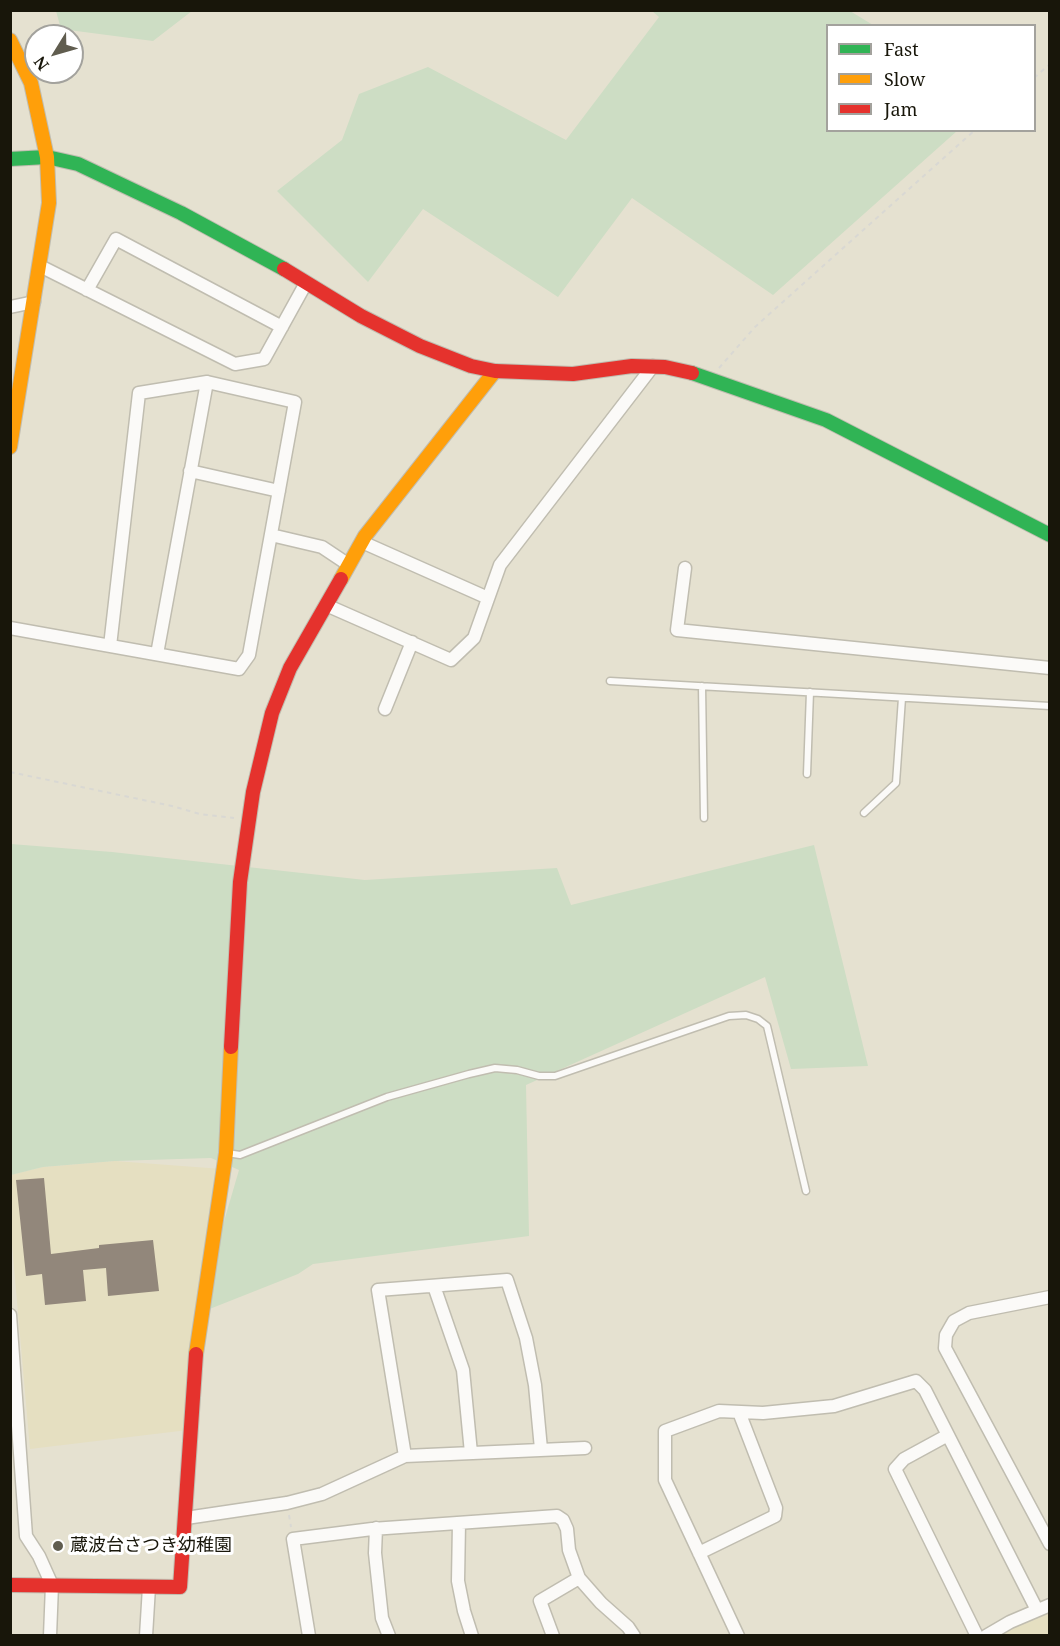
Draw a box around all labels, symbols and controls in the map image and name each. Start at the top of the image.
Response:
north arrow [24,24,84,84]
legend [826,24,1036,132]
text: Fast [884,37,919,61]
text: N [29,52,54,75]
text: Slow [884,67,925,91]
text: Jam [884,97,918,121]
place label: 蔵波台さつき幼稚園 [70,1535,232,1557]
marker: 蔵波台さつき幼稚園 [51,1539,65,1553]

